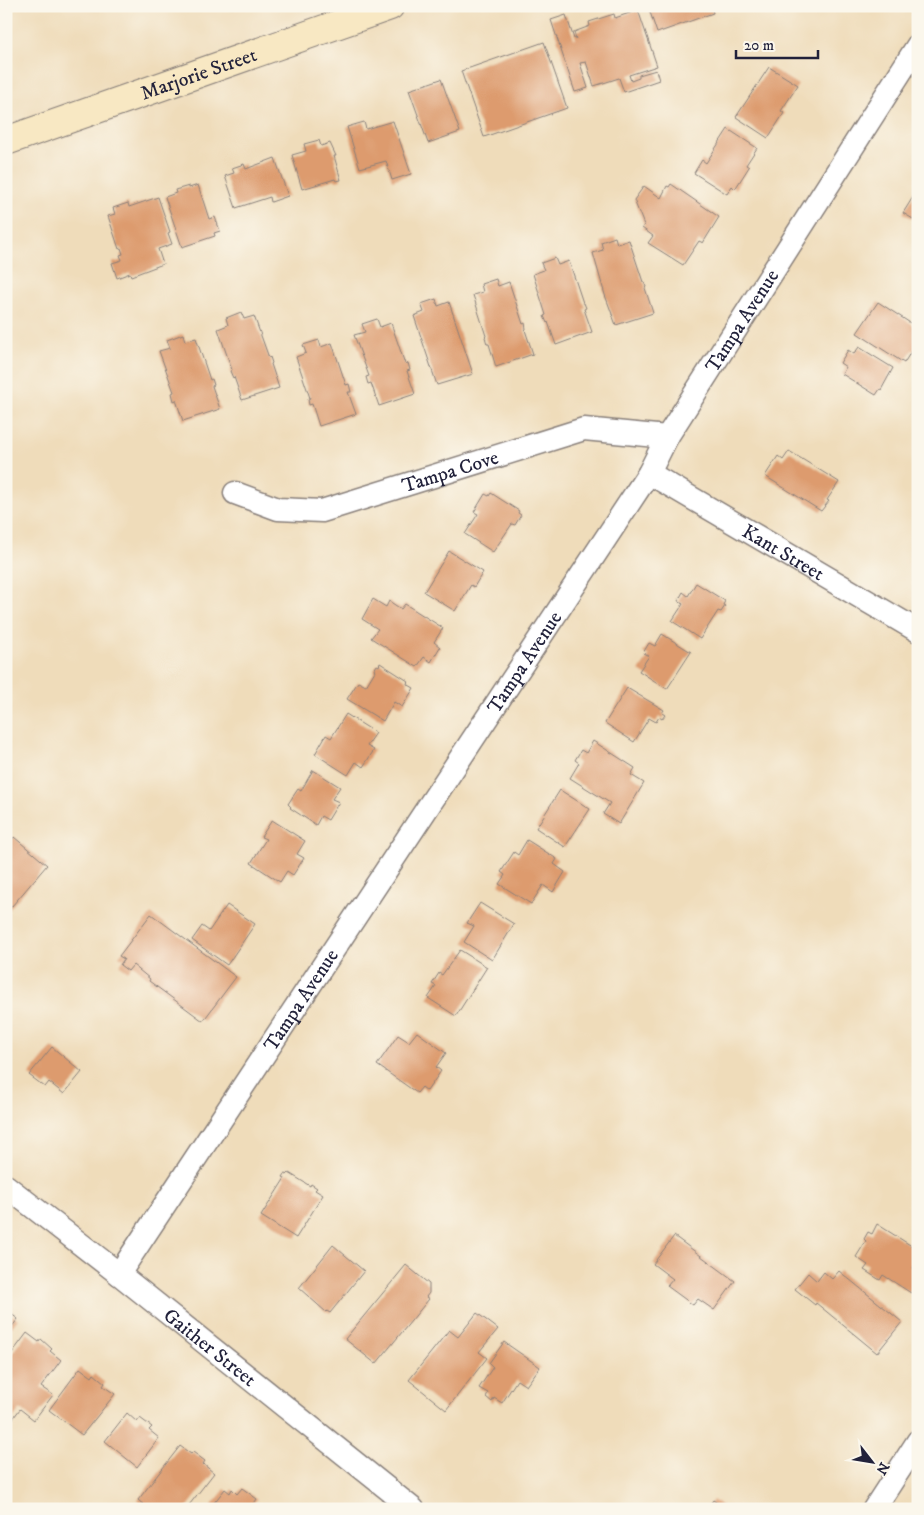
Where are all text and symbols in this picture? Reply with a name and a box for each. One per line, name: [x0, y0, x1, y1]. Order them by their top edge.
scale bar: [736, 28, 819, 60]
text: 20 m: [744, 36, 774, 55]
street label: Marjorie Street: [138, 43, 260, 107]
street label: Tampa Avenue: [701, 265, 785, 378]
street label: Tampa Cove: [399, 446, 502, 499]
street label: Kant Street: [737, 519, 828, 587]
street label: Tampa Avenue: [482, 607, 568, 719]
street label: Tampa Avenue: [259, 945, 345, 1056]
street label: Gaither Street: [158, 1303, 261, 1393]
north arrow: [846, 1438, 896, 1488]
text: N: [871, 1459, 893, 1478]

